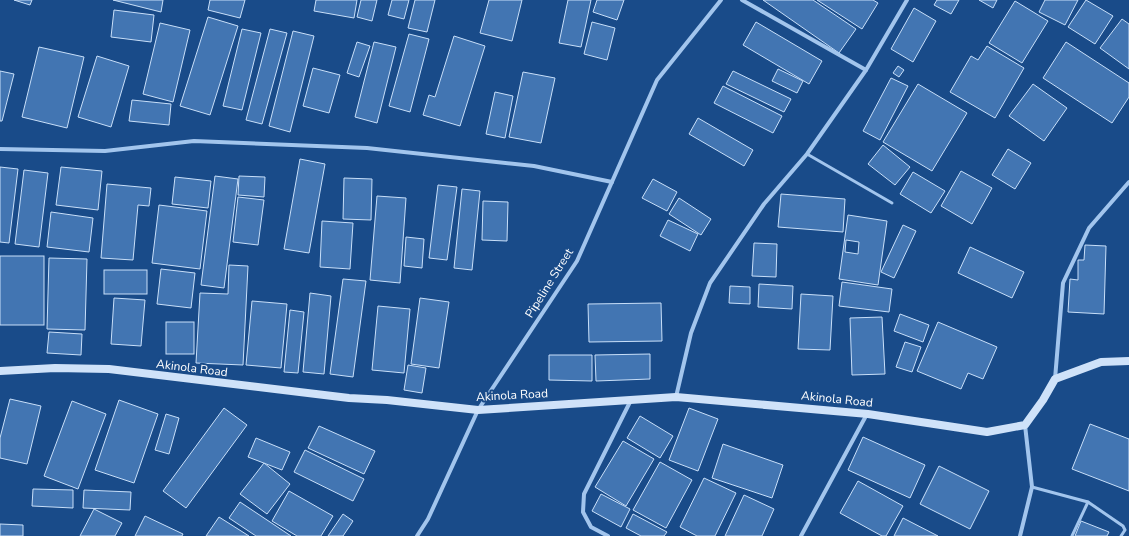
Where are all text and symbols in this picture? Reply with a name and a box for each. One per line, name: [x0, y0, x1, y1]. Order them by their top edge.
street label: Pipeline Street: [521, 245, 577, 321]
street label: Akinola Road: [155, 356, 229, 380]
street label: Akinola Road: [476, 385, 548, 405]
street label: Akinola Road: [800, 387, 874, 411]

